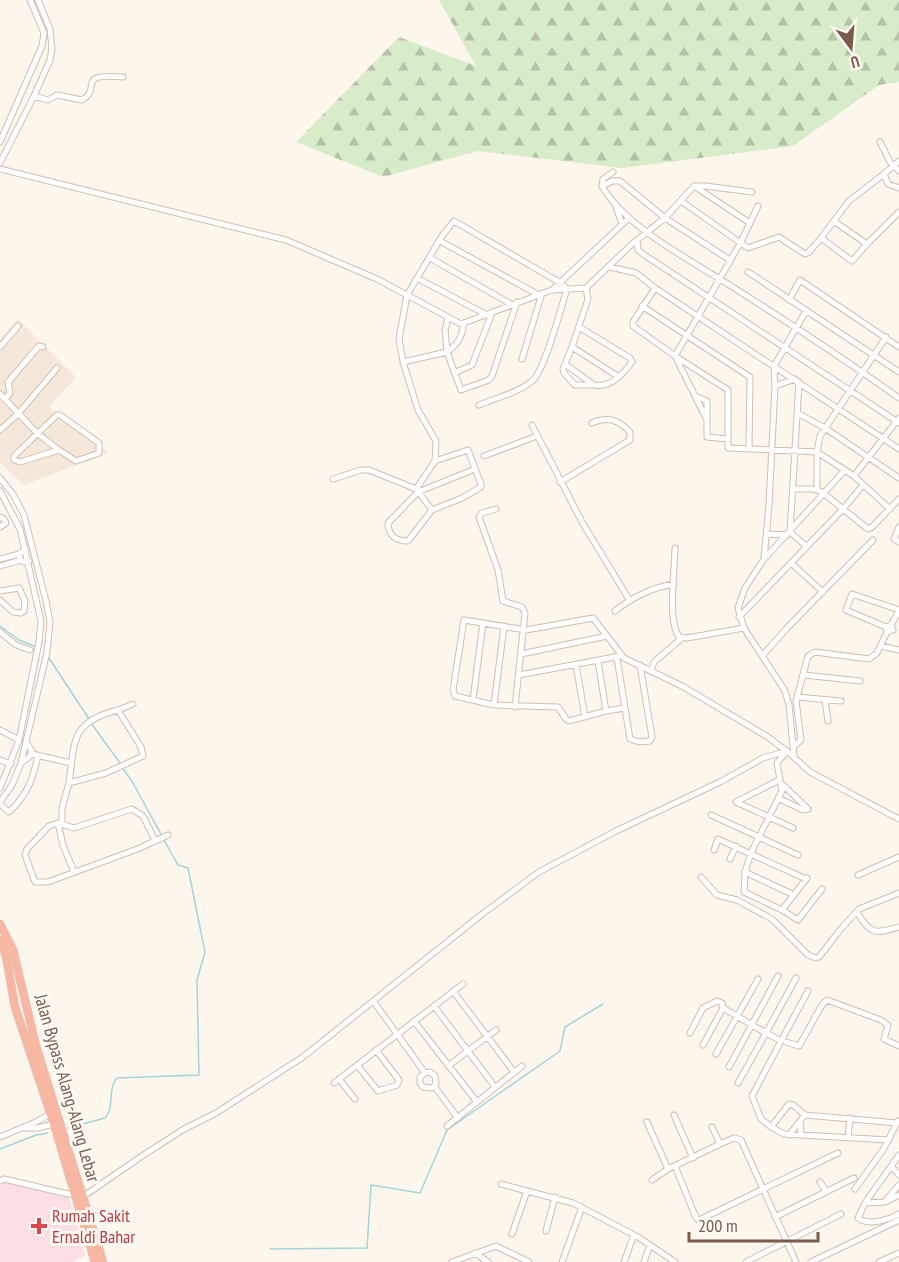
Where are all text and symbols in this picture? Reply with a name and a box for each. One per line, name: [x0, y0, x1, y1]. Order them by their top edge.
north arrow: [821, 18, 881, 78]
text: U: [848, 52, 862, 73]
street label: Jalan Bypass Alang-Alang Lebar: [29, 990, 105, 1185]
place label: Rumah Sakit Ernaldi Bahar: [52, 1204, 135, 1248]
scale bar: [689, 1205, 818, 1243]
text: 200 m: [698, 1214, 738, 1237]
marker: Rumah Sakit Ernaldi Bahar: [30, 1217, 48, 1235]

